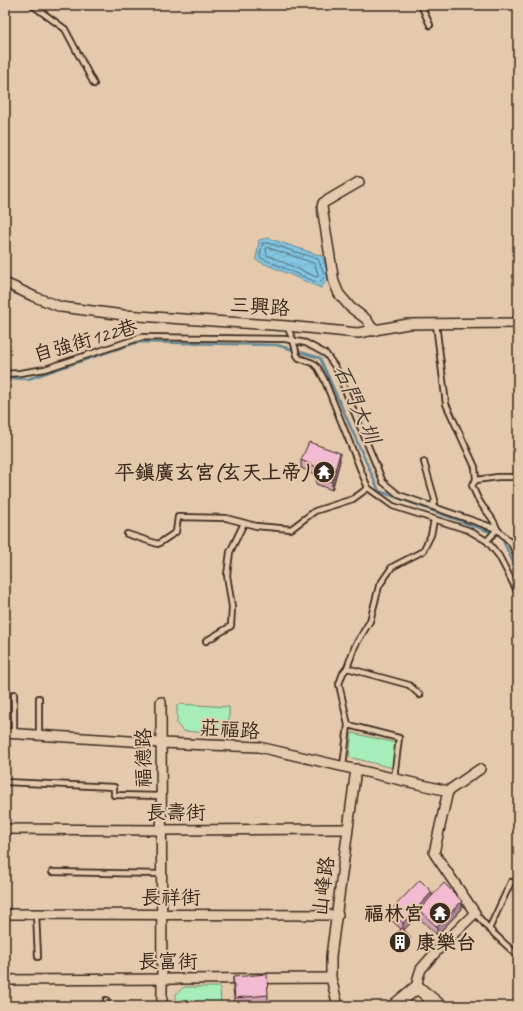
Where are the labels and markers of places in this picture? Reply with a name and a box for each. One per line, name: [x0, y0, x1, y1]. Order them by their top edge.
temple icon: 平鎮廣玄宮(玄天上帝): [311, 459, 337, 485]
place label: 平鎮廣玄宮(玄天上帝): [115, 460, 309, 485]
temple icon: 福林宮: [427, 900, 453, 926]
place label: 福林宮: [364, 901, 424, 926]
building icon: 康樂台: [387, 929, 413, 955]
place label: 康樂台: [416, 930, 476, 955]

